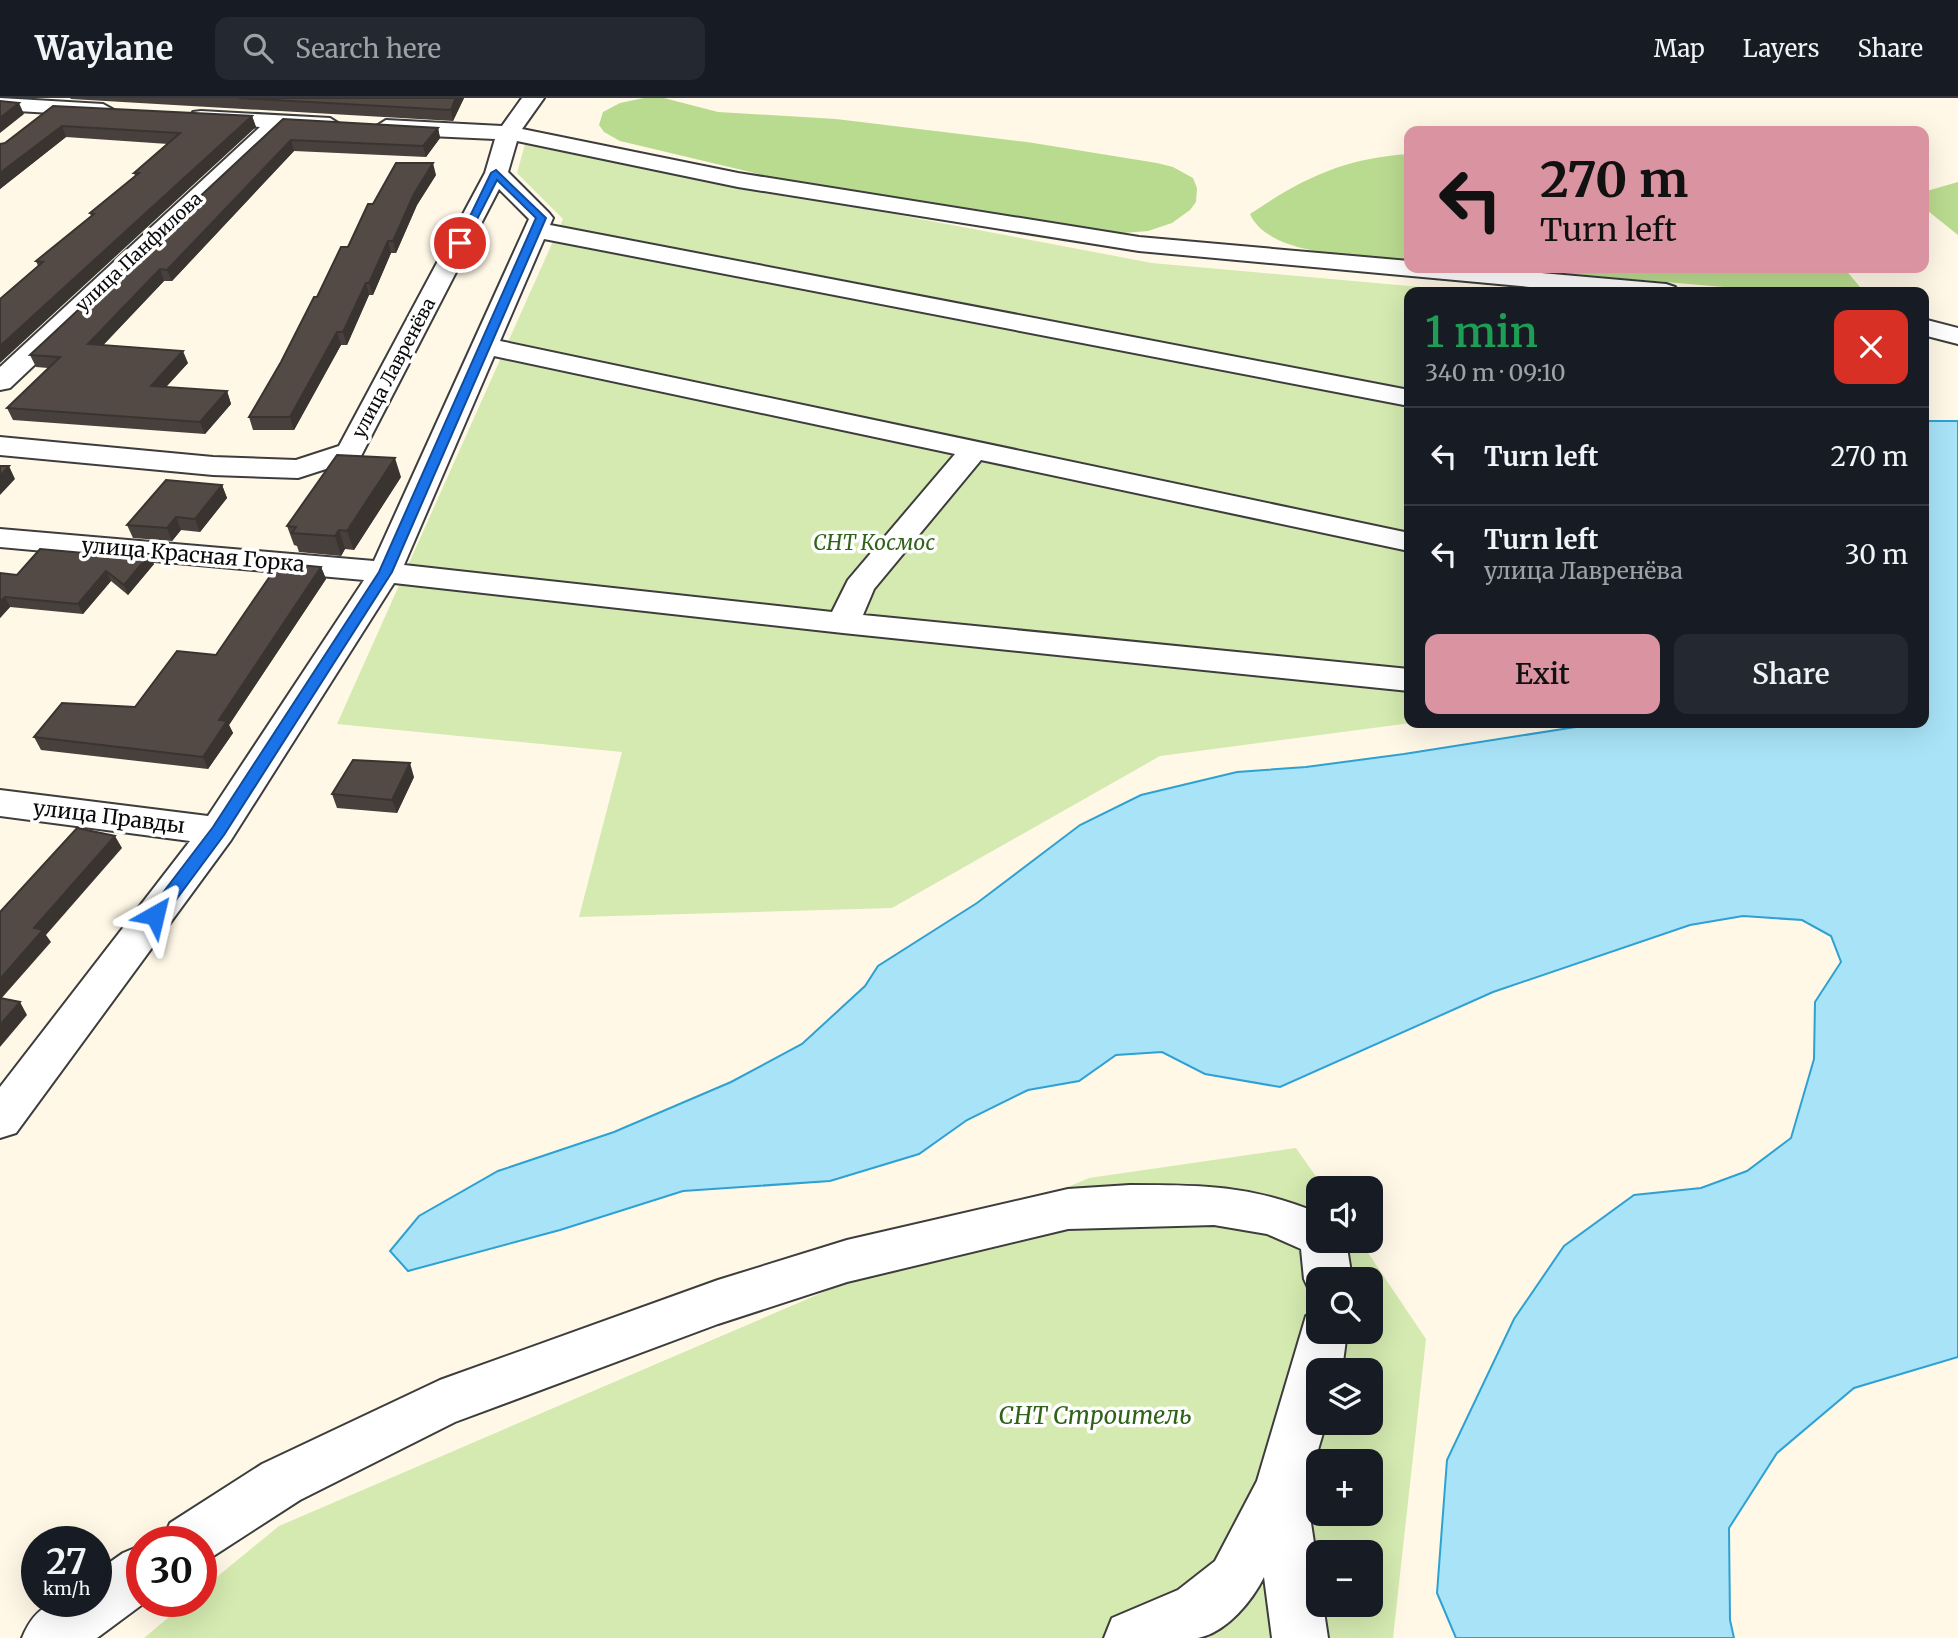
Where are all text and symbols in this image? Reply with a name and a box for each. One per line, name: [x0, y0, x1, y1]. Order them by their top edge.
search box: [215, 17, 705, 80]
text: Waylane: [35, 28, 173, 69]
icon: search: [239, 29, 277, 67]
text: Search here: [295, 32, 441, 65]
text: Map: [1654, 33, 1705, 64]
text: Layers: [1743, 33, 1819, 64]
text: Share: [1857, 33, 1923, 64]
text: 270 m: [1540, 149, 1688, 210]
icon: left: [1425, 154, 1516, 245]
street label: улица Панфилова: [71, 187, 207, 316]
text: Turn left: [1540, 210, 1677, 250]
pin: [430, 213, 490, 273]
icon: arrive: [441, 224, 479, 262]
street label: улица Лавренёва: [347, 293, 440, 442]
text: 1 min: [1425, 306, 1538, 358]
button: close: [1834, 310, 1908, 384]
text: 340 m · 09:10: [1425, 358, 1566, 387]
icon: left: [1425, 437, 1463, 475]
text: Turn left: [1484, 440, 1598, 473]
text: 270 m: [1831, 440, 1908, 473]
text: Turn left: [1484, 523, 1598, 556]
park label: СНТ Космос: [813, 529, 935, 556]
street label: улица Красная Горка: [80, 531, 306, 578]
icon: left: [1425, 535, 1463, 573]
text: 30 m: [1845, 538, 1908, 571]
text: улица Лавренёва: [1484, 556, 1683, 585]
button: Exit: [1425, 634, 1660, 714]
button: Share: [1674, 634, 1908, 714]
street label: улица Правды: [32, 794, 187, 839]
position arrow: [118, 878, 192, 952]
map controls: [1306, 1176, 1383, 1617]
button: sound: [1306, 1176, 1383, 1253]
button: search: [1306, 1267, 1383, 1344]
button: layers: [1306, 1358, 1383, 1435]
park label: СНТ Строитель: [998, 1400, 1192, 1431]
button: +: [1306, 1449, 1383, 1526]
speed limit sign: 30: [126, 1526, 217, 1617]
text: 27: [46, 1540, 87, 1584]
button: −: [1306, 1540, 1383, 1617]
text: km/h: [43, 1577, 90, 1600]

